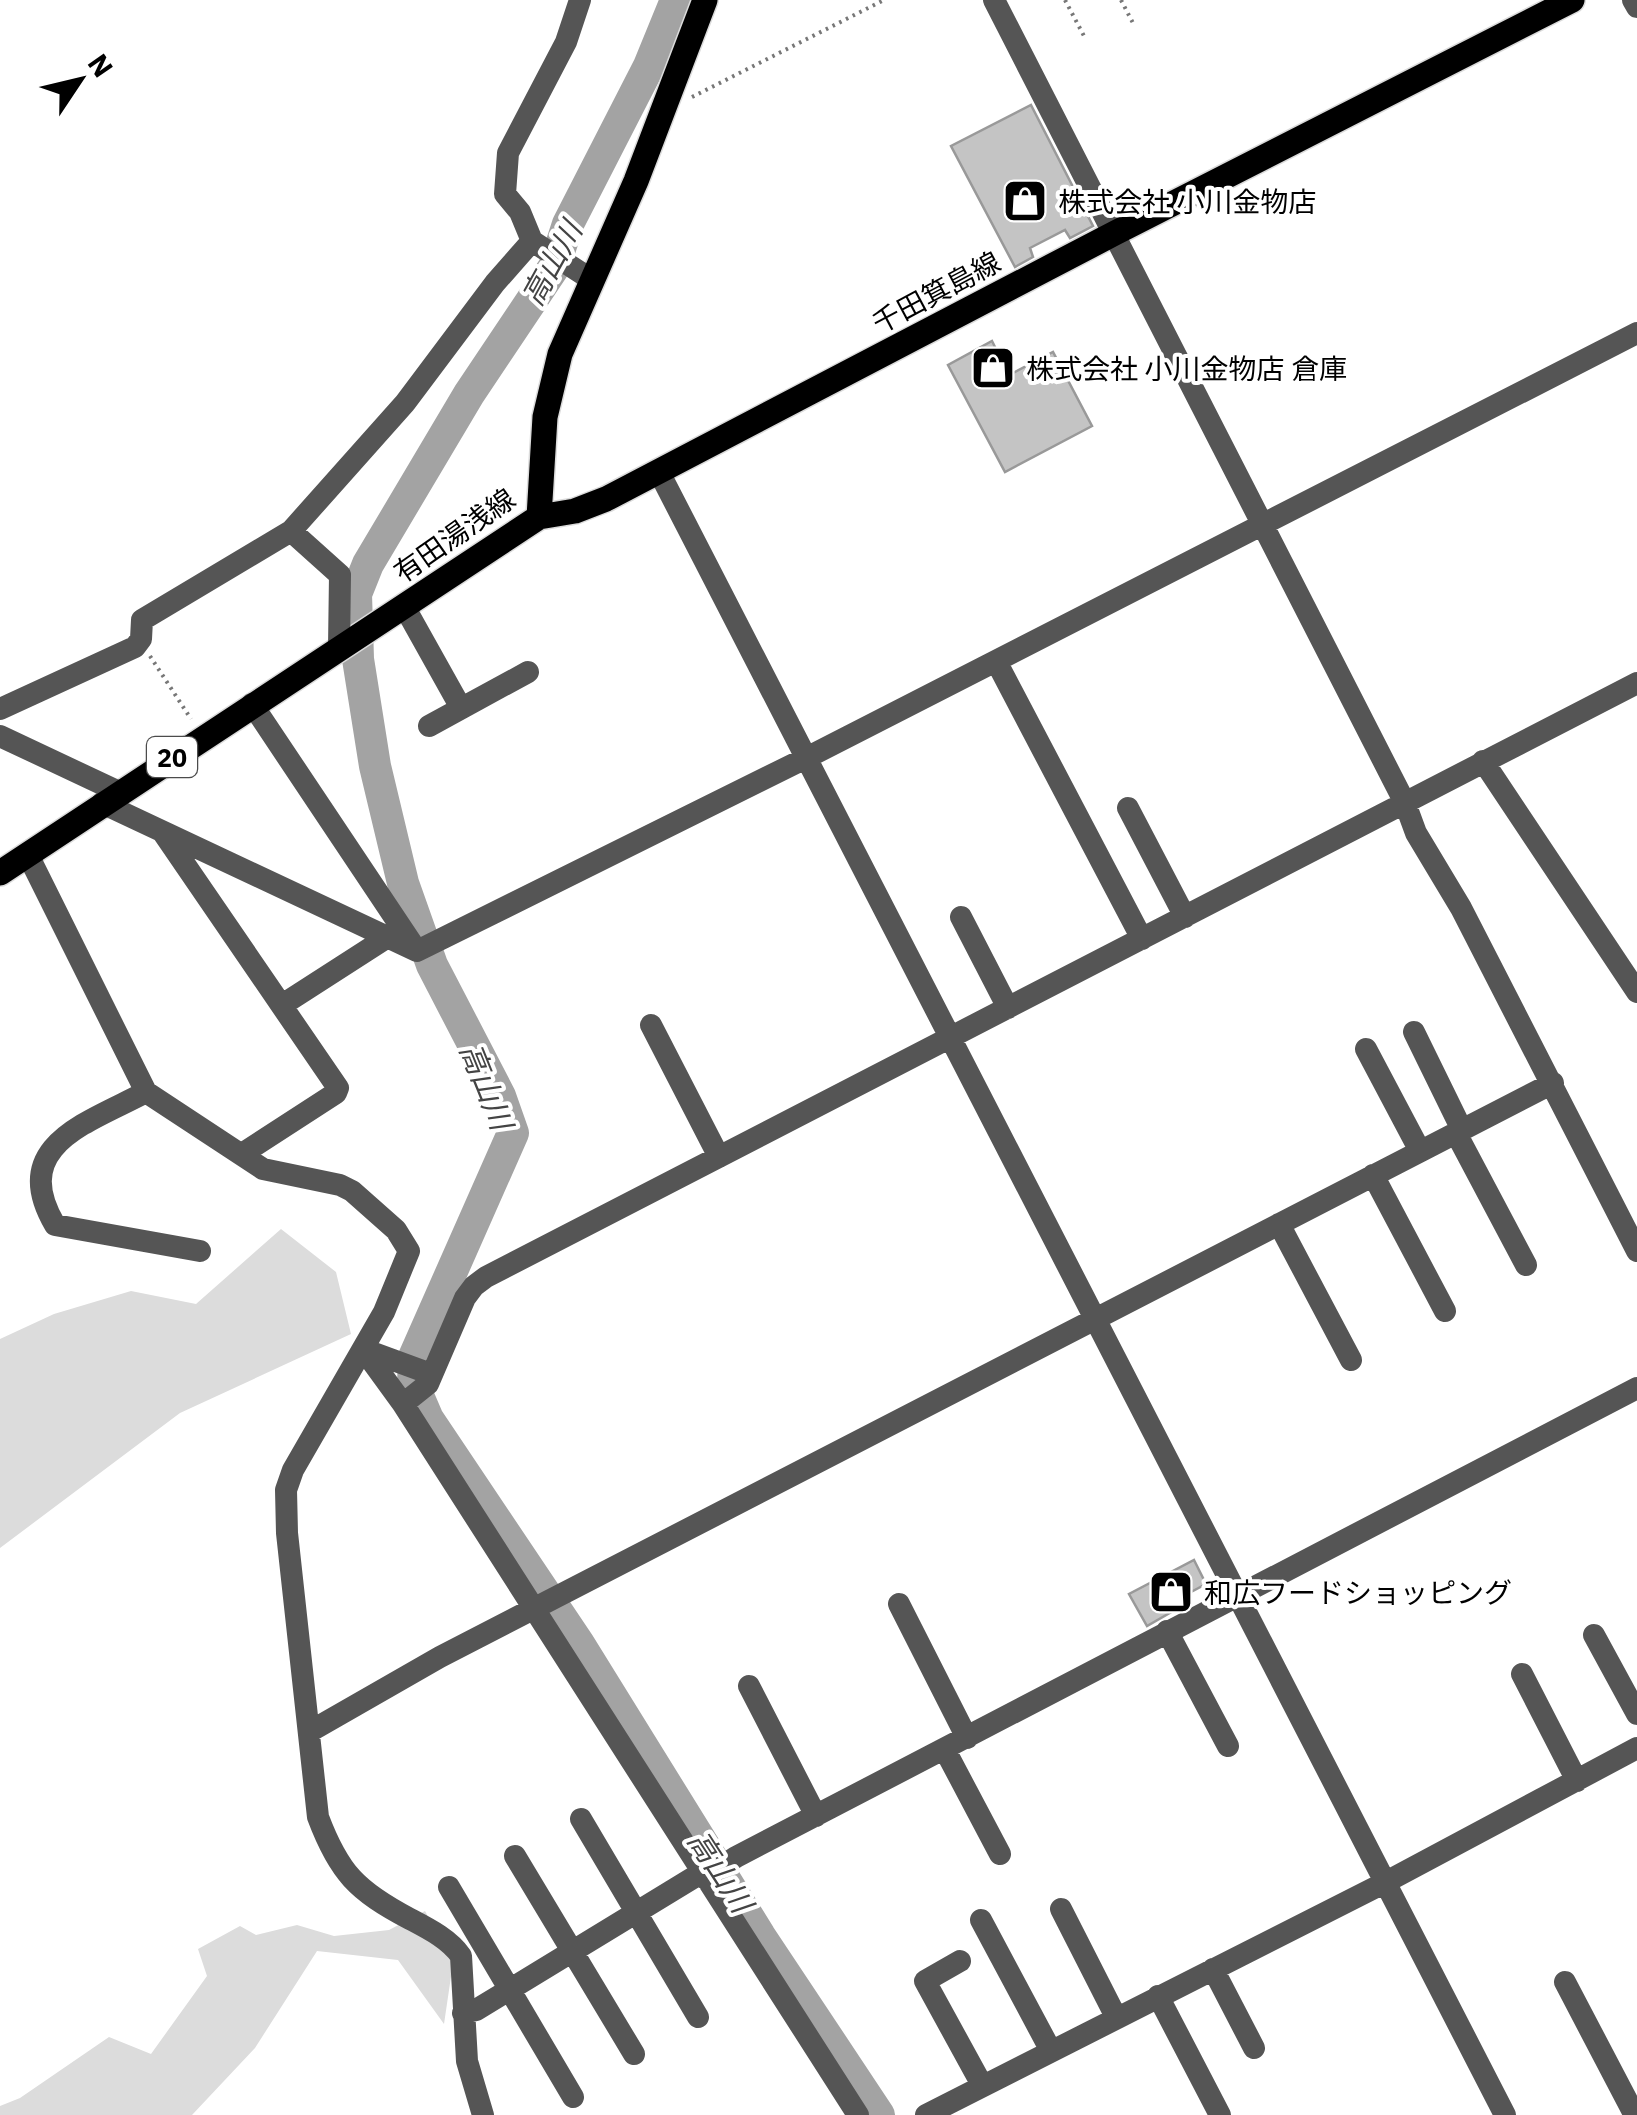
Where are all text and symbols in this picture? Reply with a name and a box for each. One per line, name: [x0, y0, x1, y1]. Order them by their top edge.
north arrow: [30, 30, 130, 130]
text: N: [80, 46, 122, 84]
shop icon: 株式会社 小川金物店: [1002, 178, 1048, 224]
place label: 株式会社 小川金物店: [1058, 183, 1317, 220]
water label: 高山川: [512, 212, 591, 312]
street label: 千田箕島線: [866, 243, 1006, 341]
shop icon: 株式会社 小川金物店 倉庫: [970, 345, 1016, 391]
place label: 株式会社 小川金物店 倉庫: [1026, 350, 1347, 387]
street label: 有田湯浅線: [386, 480, 522, 590]
road number: 20: [147, 737, 197, 777]
water label: 高山川: [452, 1037, 523, 1138]
shop icon: 和広フードショッピング: [1148, 1569, 1194, 1615]
place label: 和広フードショッピング: [1204, 1574, 1512, 1611]
water label: 高山川: [680, 1823, 763, 1922]

